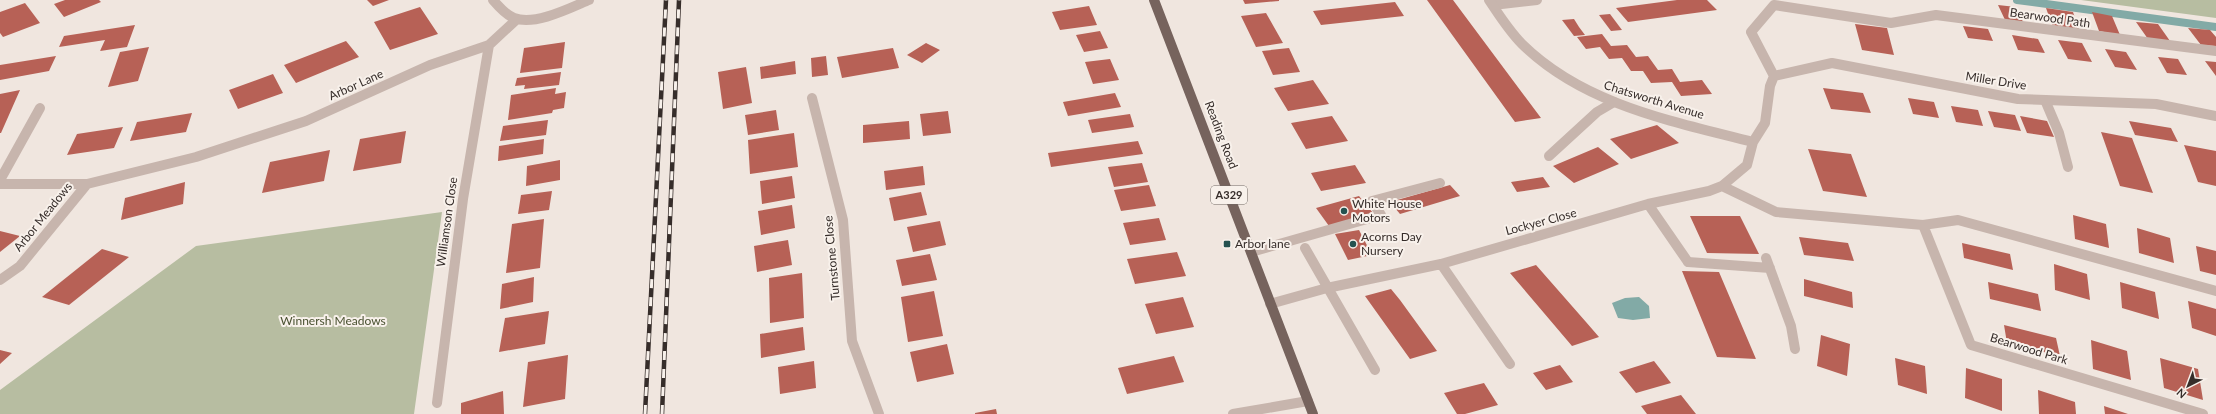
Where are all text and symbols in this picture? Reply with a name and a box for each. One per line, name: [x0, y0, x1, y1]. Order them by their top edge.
street label: Bearwood Path: [2009, 4, 2091, 31]
street label: Arbor Lane: [326, 66, 385, 103]
street label: Miller Drive: [1964, 68, 2028, 93]
street label: Chatsworth Avenue: [1602, 77, 1706, 122]
street label: Reading Road: [1202, 99, 1241, 171]
street label: Williamson Close: [433, 176, 460, 268]
street label: Arbor Meadows: [10, 179, 75, 254]
road number: A329: [1211, 186, 1247, 204]
place label: White House Motors: [1352, 196, 1422, 225]
street label: Lockyer Close: [1504, 205, 1578, 238]
marker: White House Motors: [1339, 206, 1349, 216]
street label: Turnstone Close: [820, 215, 843, 301]
place label: Acorns Day Nursery: [1361, 229, 1423, 258]
place label: Arbor lane: [1235, 236, 1290, 251]
marker: Arbor lane: [1222, 239, 1232, 249]
marker: Acorns Day Nursery: [1348, 239, 1358, 249]
park label: Winnersh Meadows: [280, 313, 386, 328]
street label: Bearwood Park: [1988, 330, 2071, 368]
north arrow: [2168, 366, 2208, 406]
text: N: [2173, 386, 2188, 401]

